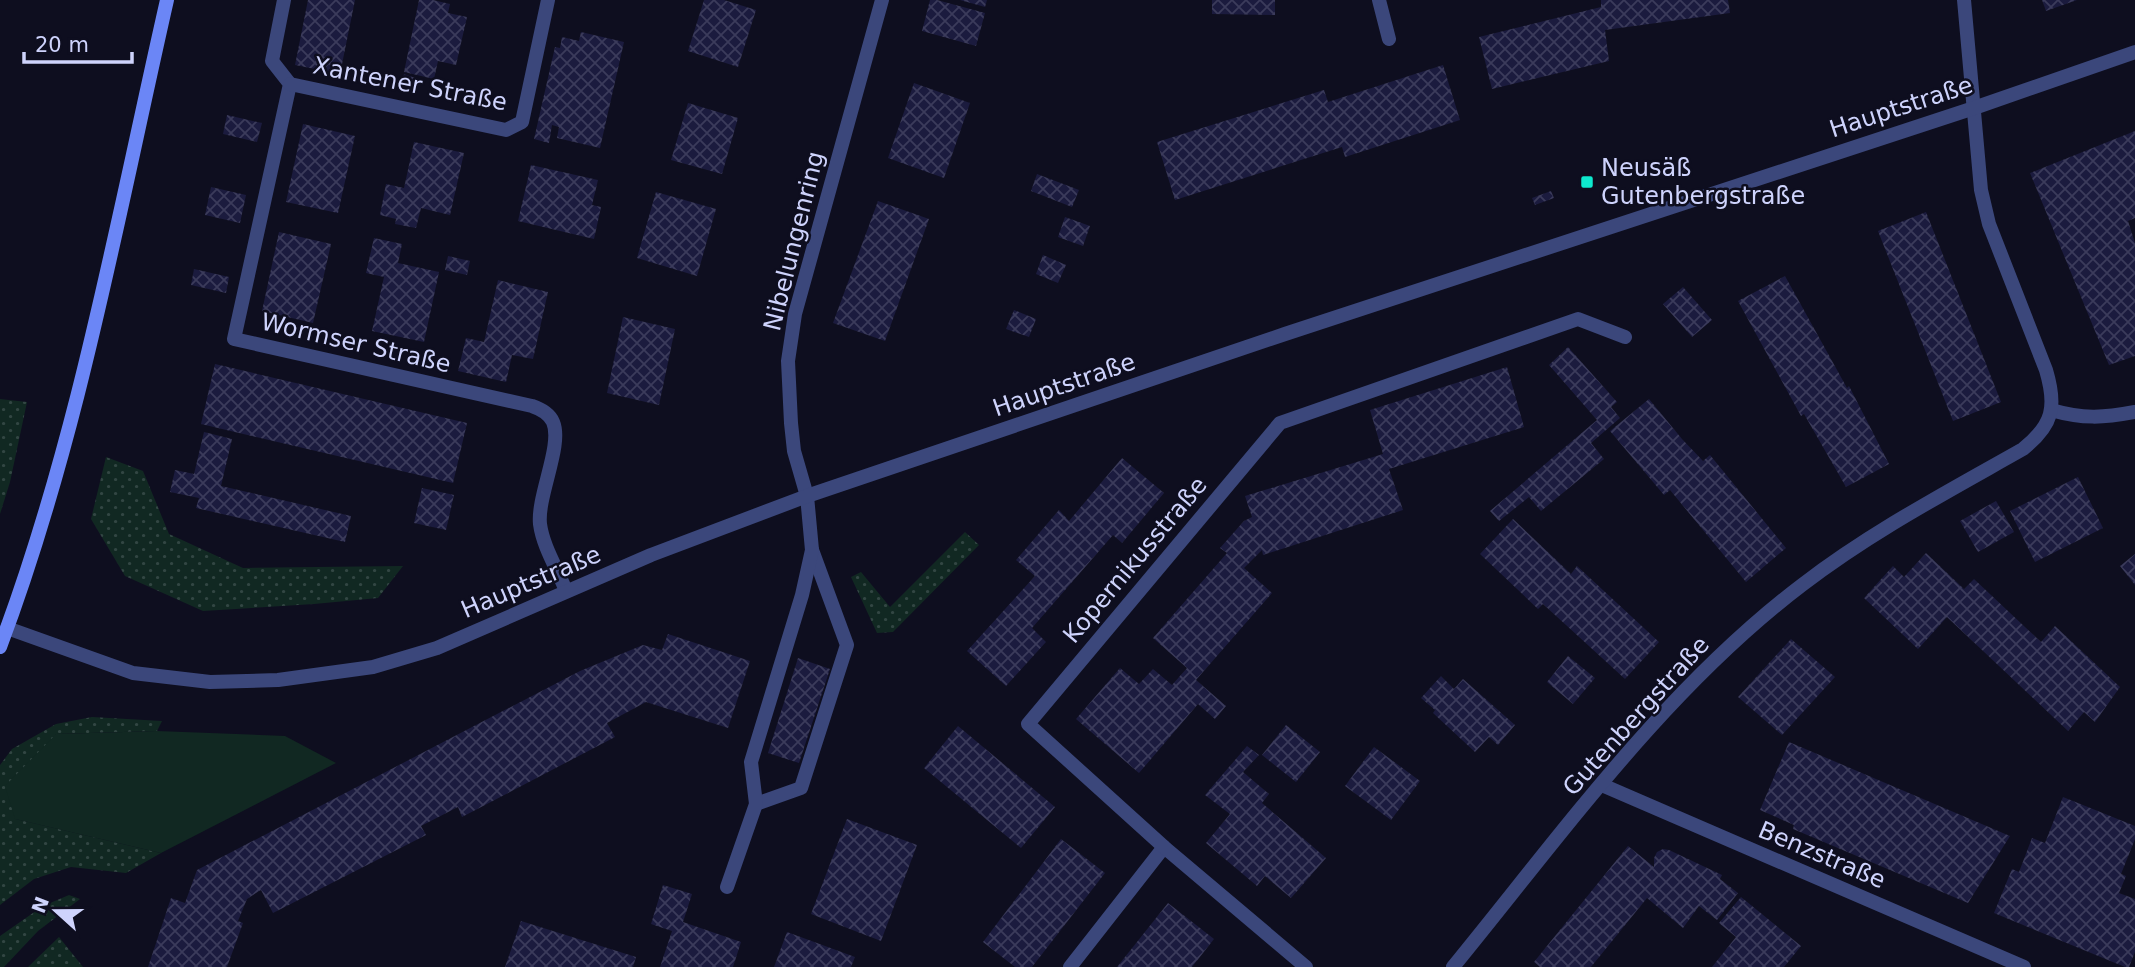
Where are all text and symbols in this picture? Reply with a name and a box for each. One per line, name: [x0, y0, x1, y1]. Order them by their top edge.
scale bar: [24, 21, 133, 65]
text: 20 m: [35, 33, 89, 57]
street label: Xantener Straße: [311, 51, 509, 117]
street label: Hauptstraße: [1826, 71, 1976, 143]
street label: Nibelungenring: [758, 148, 830, 334]
place label: Neusäß Gutenbergstraße: [1601, 154, 1805, 210]
marker: Neusäß Gutenbergstraße: [1579, 174, 1595, 190]
street label: Wormser Straße: [258, 308, 454, 378]
street label: Hauptstraße: [989, 348, 1139, 422]
street label: Kopernikusstraße: [1057, 471, 1213, 649]
street label: Hauptstraße: [457, 540, 605, 624]
street label: Gutenbergstraße: [1557, 631, 1715, 801]
street label: Benzstraße: [1754, 816, 1890, 894]
north arrow: [21, 876, 91, 946]
text: N: [27, 894, 53, 916]

